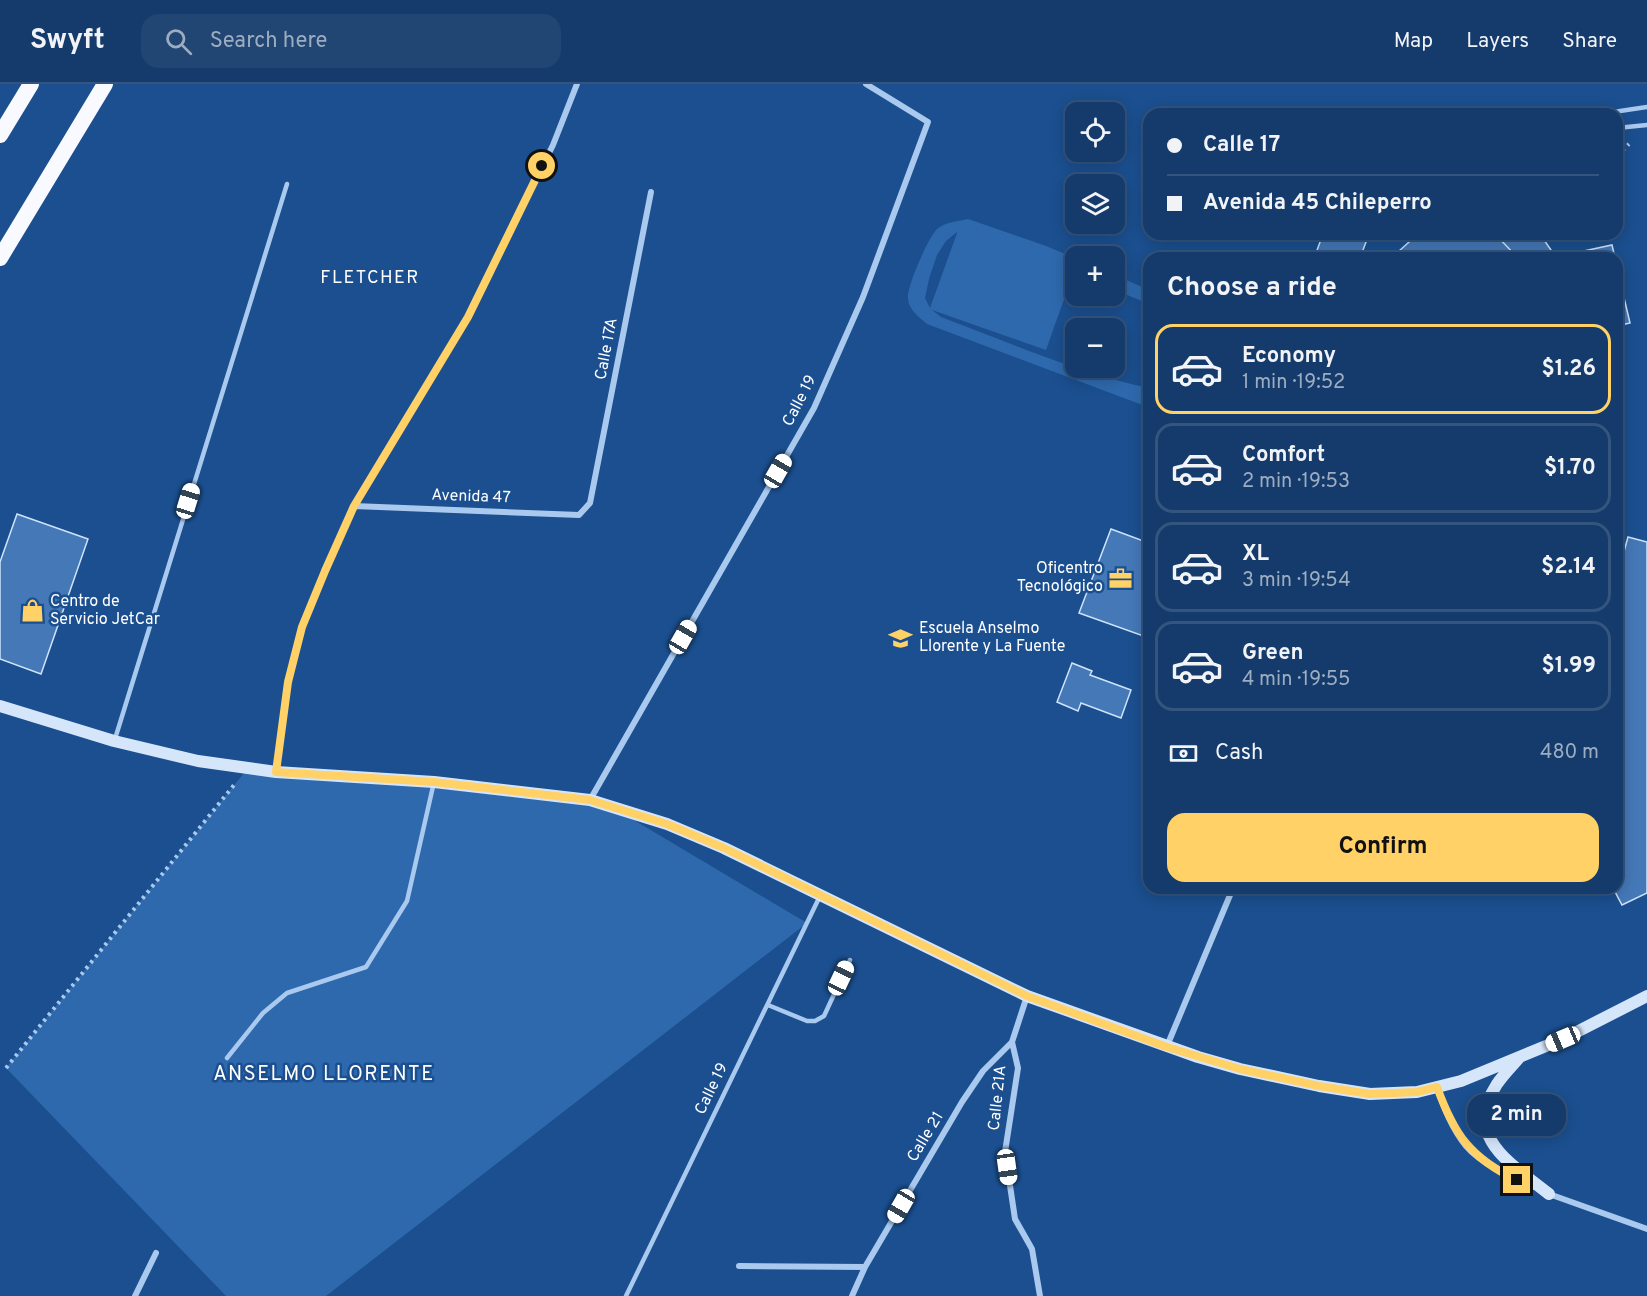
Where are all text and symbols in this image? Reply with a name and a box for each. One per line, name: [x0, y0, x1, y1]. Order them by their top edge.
search box: [141, 14, 561, 68]
text: Swyft: [30, 23, 105, 59]
icon: search: [162, 25, 195, 58]
text: Search here: [210, 28, 327, 55]
text: Map: [1394, 28, 1433, 55]
text: Layers: [1466, 28, 1529, 55]
text: Share: [1562, 28, 1617, 55]
map controls: [1065, 102, 1125, 378]
button: locate: [1065, 102, 1125, 162]
text: Calle 17: [1203, 132, 1280, 159]
route start: [528, 152, 555, 179]
button: layers: [1065, 174, 1125, 234]
text: Avenida 45 Chileperro: [1203, 190, 1432, 217]
button: +: [1065, 246, 1125, 306]
district label: FLETCHER: [320, 267, 420, 290]
text: Choose a ride: [1167, 271, 1337, 305]
street label: Calle 17A: [591, 316, 623, 382]
button: −: [1065, 318, 1125, 378]
icon: car: [1170, 342, 1224, 396]
text: Economy: [1242, 343, 1336, 370]
text: $1.26: [1541, 356, 1596, 383]
text: 1 min · 19:52: [1242, 370, 1345, 396]
street label: Calle 19: [779, 372, 821, 430]
icon: car: [1170, 441, 1224, 495]
text: Comfort: [1242, 442, 1325, 469]
car: [761, 451, 795, 491]
text: $1.70: [1544, 455, 1596, 482]
text: 2 min · 19:53: [1242, 469, 1350, 495]
car: [174, 481, 202, 521]
street label: Avenida 47: [431, 486, 511, 508]
icon: car: [1170, 540, 1224, 594]
text: XL: [1242, 541, 1269, 568]
text: $2.14: [1541, 554, 1596, 581]
place label: Oficentro Tecnológico: [1017, 559, 1103, 597]
office icon: Oficentro Tecnológico: [1108, 565, 1134, 591]
text: 3 min · 19:54: [1242, 568, 1351, 594]
place label: Centro de Servicio JetCar: [50, 592, 160, 630]
shop icon: Centro de Servicio JetCar: [19, 598, 45, 624]
car: [666, 617, 700, 657]
place label: Escuela Anselmo Llorente y La Fuente: [919, 619, 1065, 657]
school or university icon: Escuela Anselmo Llorente y La Fuente: [888, 625, 914, 651]
icon: car: [1170, 639, 1224, 693]
text: Green: [1242, 640, 1304, 667]
text: $1.99: [1541, 653, 1596, 680]
text: 4 min · 19:55: [1242, 667, 1351, 693]
icon: cash: [1167, 737, 1200, 770]
text: Cash: [1215, 740, 1264, 767]
text: 480 m: [1540, 740, 1599, 766]
button: Confirm: [1167, 813, 1599, 882]
car: [825, 958, 857, 998]
car: [1543, 1024, 1583, 1054]
street label: Calle 19: [691, 1060, 733, 1118]
district label: ANSELMO LLORENTE: [213, 1062, 435, 1088]
street label: Calle 21A: [985, 1064, 1011, 1132]
callout: 2 min: [1468, 1093, 1567, 1135]
text: 2 min: [1490, 1102, 1543, 1128]
street label: Calle 21: [903, 1108, 949, 1166]
car: [996, 1148, 1018, 1186]
route end: [1503, 1166, 1530, 1193]
car: [884, 1186, 918, 1226]

